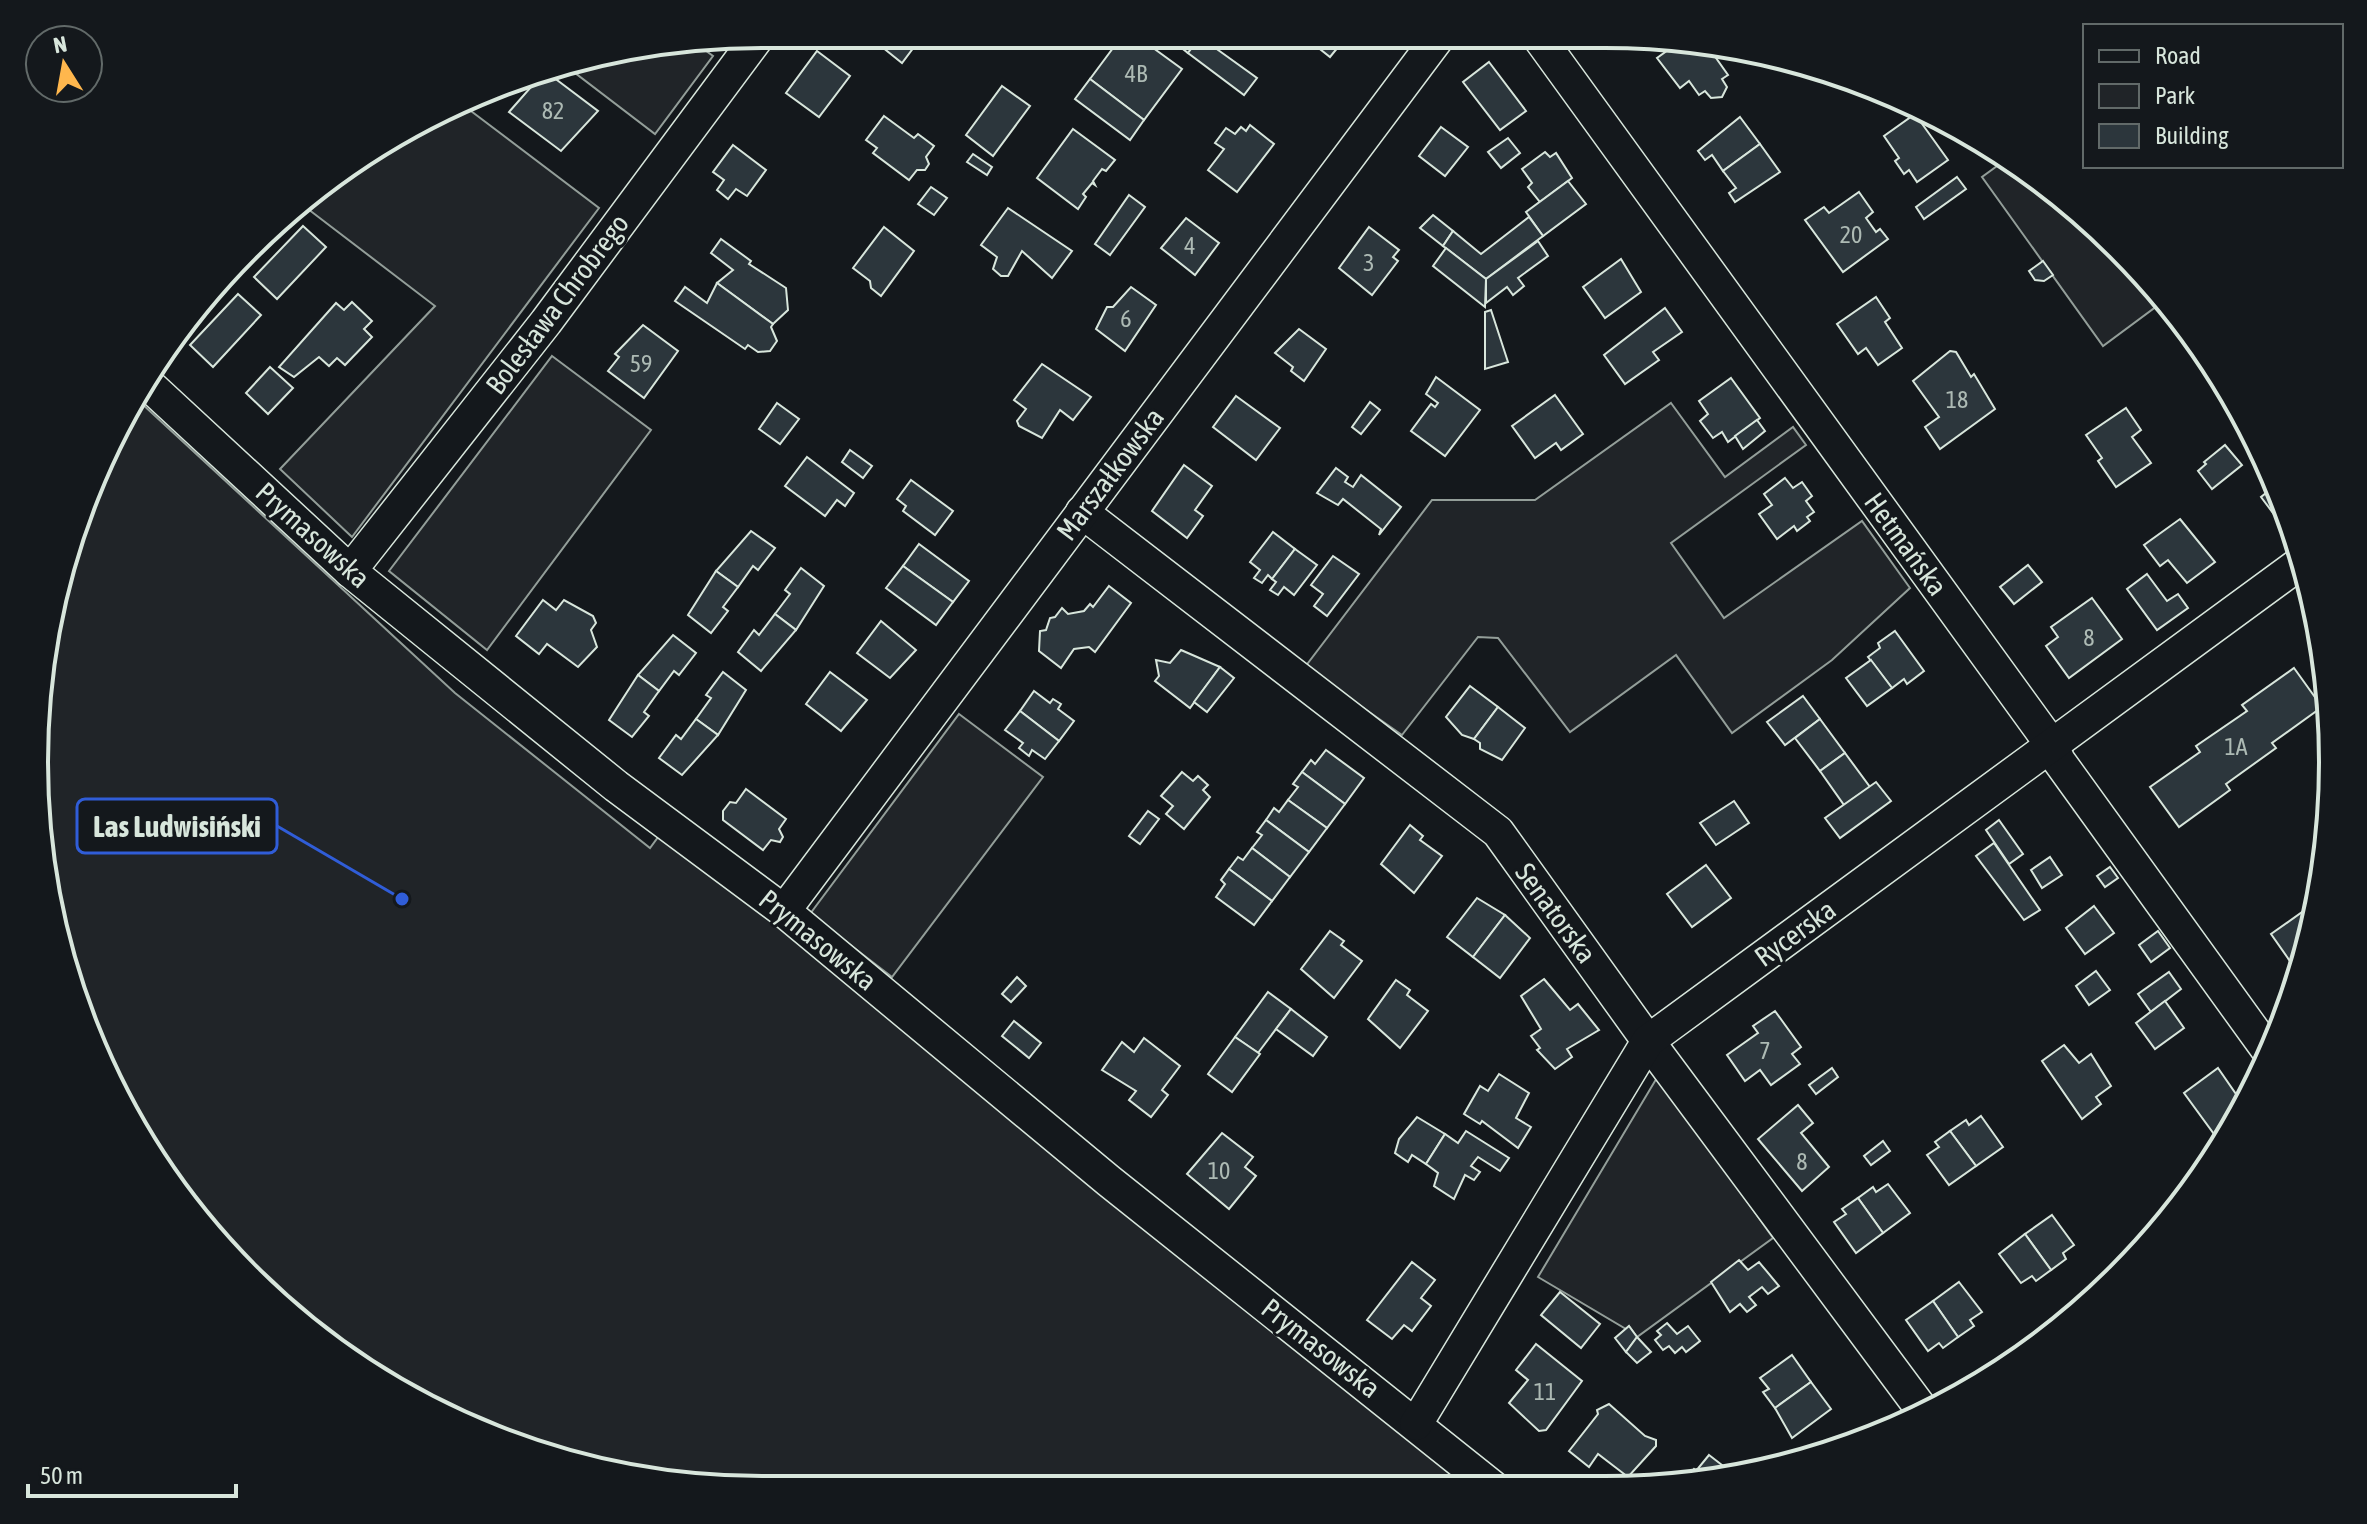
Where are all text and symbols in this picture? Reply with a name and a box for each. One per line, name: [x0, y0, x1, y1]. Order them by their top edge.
north arrow: [24, 24, 104, 104]
legend: [2083, 24, 2343, 168]
text: N: [51, 30, 69, 58]
text: Road: [2155, 42, 2201, 69]
house number: 4B: [1125, 60, 1148, 87]
text: Park: [2155, 82, 2196, 109]
house number: 82: [542, 97, 564, 124]
text: Building: [2155, 122, 2229, 149]
street label: Bolesława Chrobrego: [479, 208, 635, 400]
house number: 20: [1840, 221, 1862, 248]
house number: 4: [1184, 232, 1196, 259]
house number: 3: [1363, 249, 1375, 276]
house number: 6: [1120, 305, 1132, 332]
house number: 59: [630, 350, 652, 377]
house number: 18: [1946, 386, 1968, 413]
street label: Marszałkowska: [1050, 402, 1170, 546]
street label: Prymasowska: [250, 476, 376, 594]
street label: Hetmańska: [1858, 486, 1954, 602]
house number: 8: [2083, 624, 2095, 651]
house number: 1A: [2224, 733, 2248, 760]
callout: Las Ludwisiński: [77, 799, 277, 853]
text: Las Ludwisiński: [93, 809, 261, 843]
street label: Senatorska: [1509, 857, 1603, 969]
street label: Prymasowska: [753, 883, 883, 997]
street label: Rycerska: [1748, 893, 1842, 973]
house number: 7: [1759, 1037, 1771, 1064]
house number: 8: [1796, 1148, 1808, 1175]
house number: 10: [1208, 1157, 1230, 1184]
street label: Prymasowska: [1255, 1292, 1387, 1404]
house number: 11: [1534, 1378, 1556, 1405]
scale bar: [28, 1448, 236, 1498]
text: 50 m: [40, 1462, 83, 1489]

